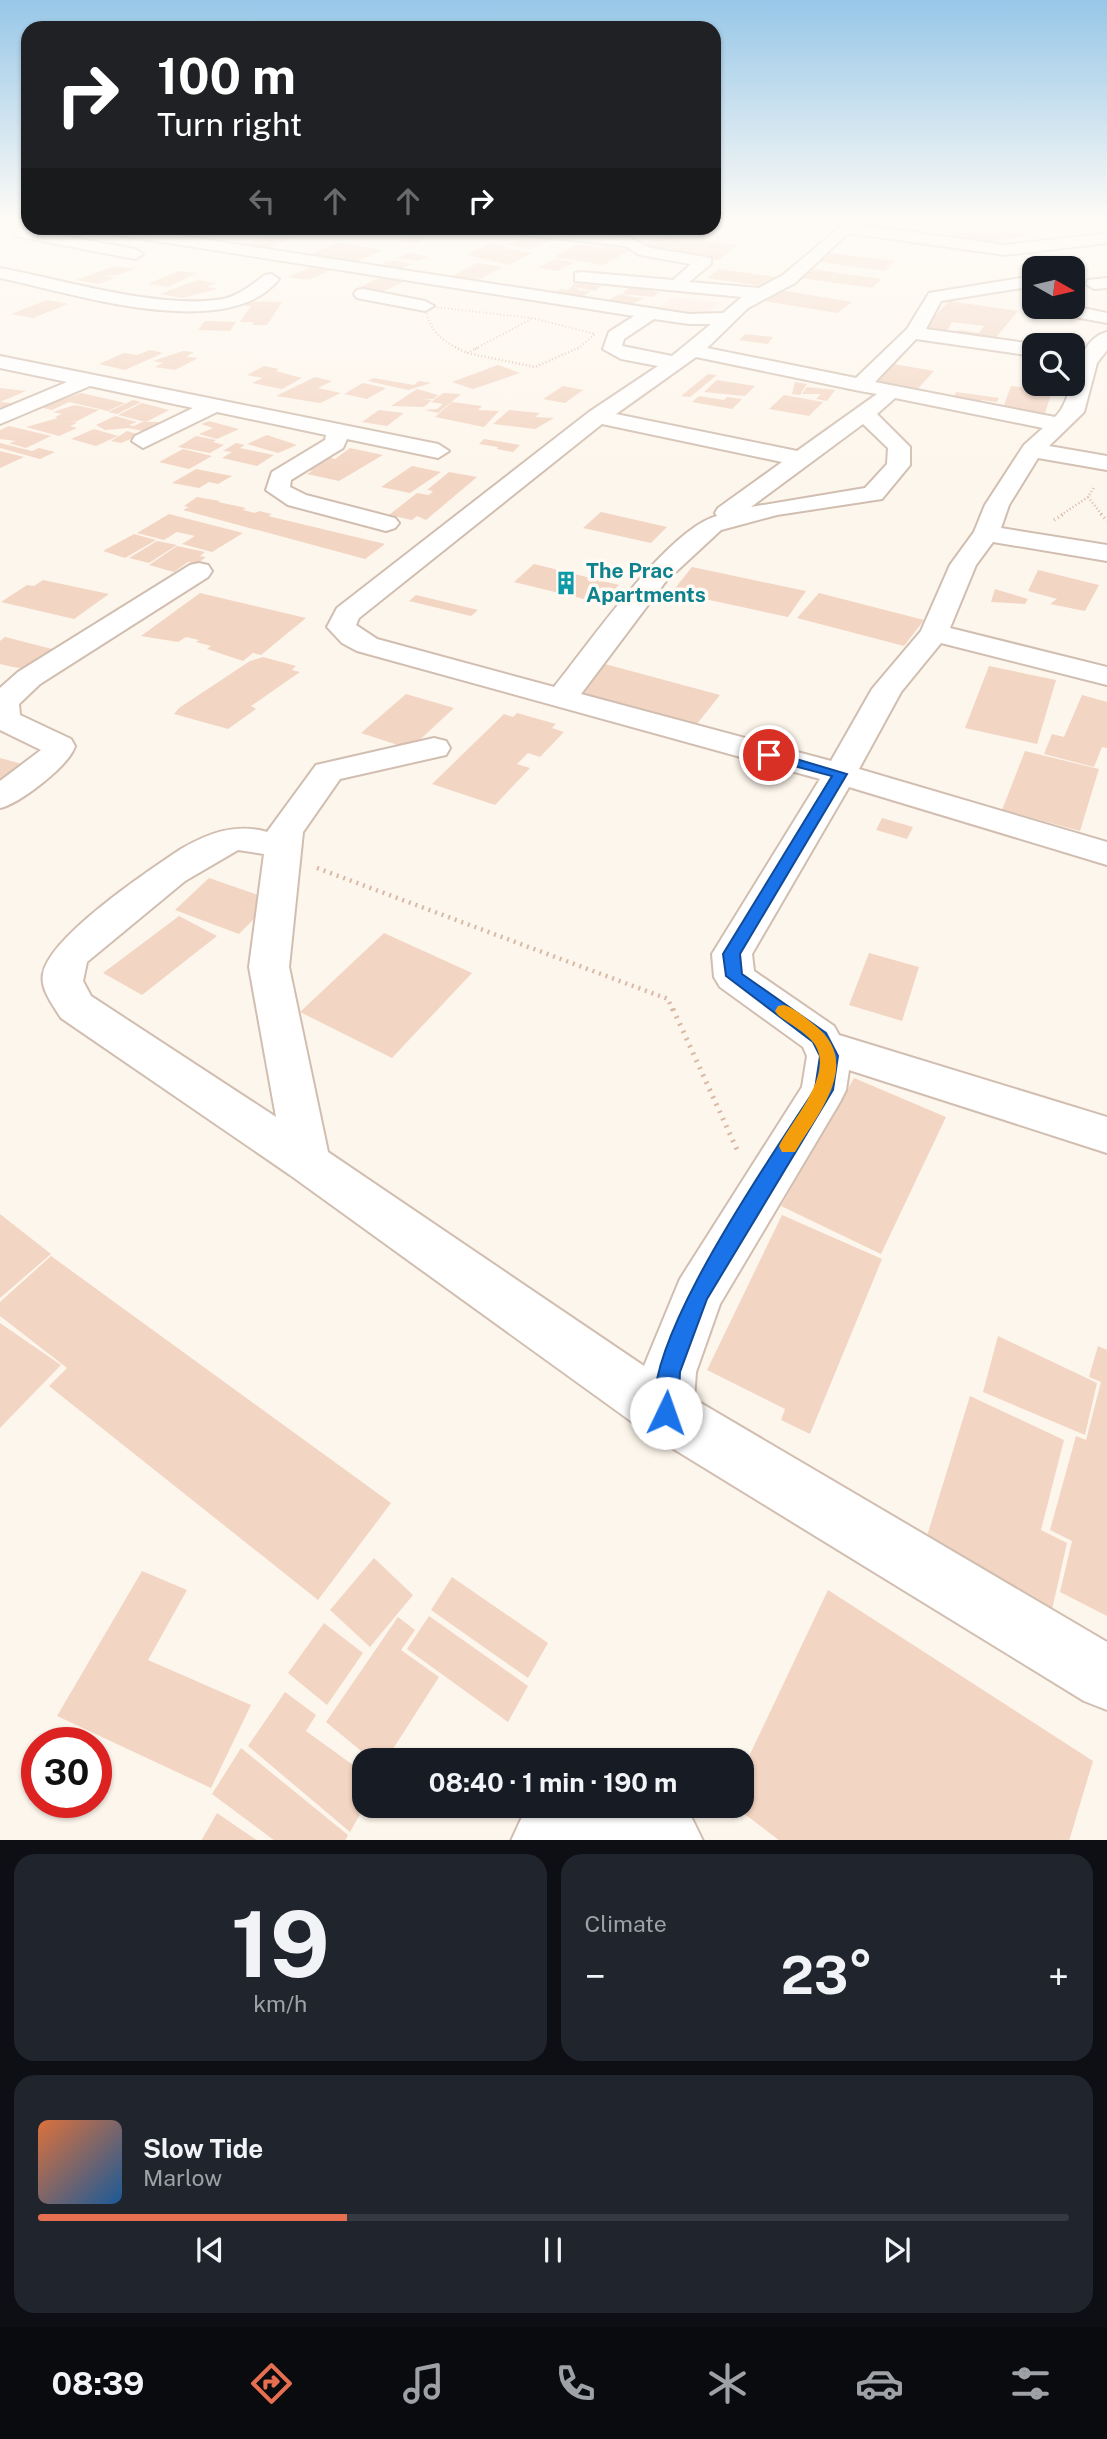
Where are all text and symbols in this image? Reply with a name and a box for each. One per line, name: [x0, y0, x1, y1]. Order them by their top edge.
text: 100 m: [157, 47, 296, 105]
icon: right: [42, 49, 133, 140]
text: Turn right: [157, 106, 302, 143]
icon: left: [243, 182, 281, 220]
icon: ahead: [316, 182, 354, 220]
icon: ahead: [389, 182, 427, 220]
icon: right: [462, 182, 500, 220]
north arrow: [1022, 256, 1085, 318]
map controls: [1022, 256, 1085, 396]
button: search: [1022, 333, 1085, 396]
place label: The Prac Apartments: [586, 558, 706, 607]
building icon: The Prac Apartments: [552, 569, 580, 597]
pin: [739, 725, 799, 785]
icon: arrive: [750, 736, 788, 774]
position arrow: [629, 1376, 703, 1450]
speed limit sign: 30: [21, 1727, 112, 1818]
text: 08:40 · 1 min · 190 m: [429, 1767, 677, 1798]
text: 19: [231, 1891, 330, 1997]
text: Climate: [585, 1910, 667, 1937]
text: 23°: [781, 1945, 873, 2006]
text: −: [585, 1954, 606, 1999]
text: +: [1048, 1954, 1069, 1999]
text: km/h: [253, 1990, 307, 2017]
text: Slow Tide: [143, 2133, 263, 2164]
text: Marlow: [143, 2164, 222, 2191]
icon: previous: [191, 2231, 229, 2269]
icon: pause: [534, 2231, 572, 2269]
icon: next: [878, 2231, 916, 2269]
icon: directions: [247, 2359, 296, 2408]
icon: music: [399, 2359, 448, 2408]
icon: phone: [551, 2359, 600, 2408]
icon: climate: [703, 2359, 752, 2408]
icon: car: [855, 2359, 904, 2408]
icon: filters: [1006, 2359, 1055, 2408]
text: 08:39: [51, 2365, 144, 2402]

